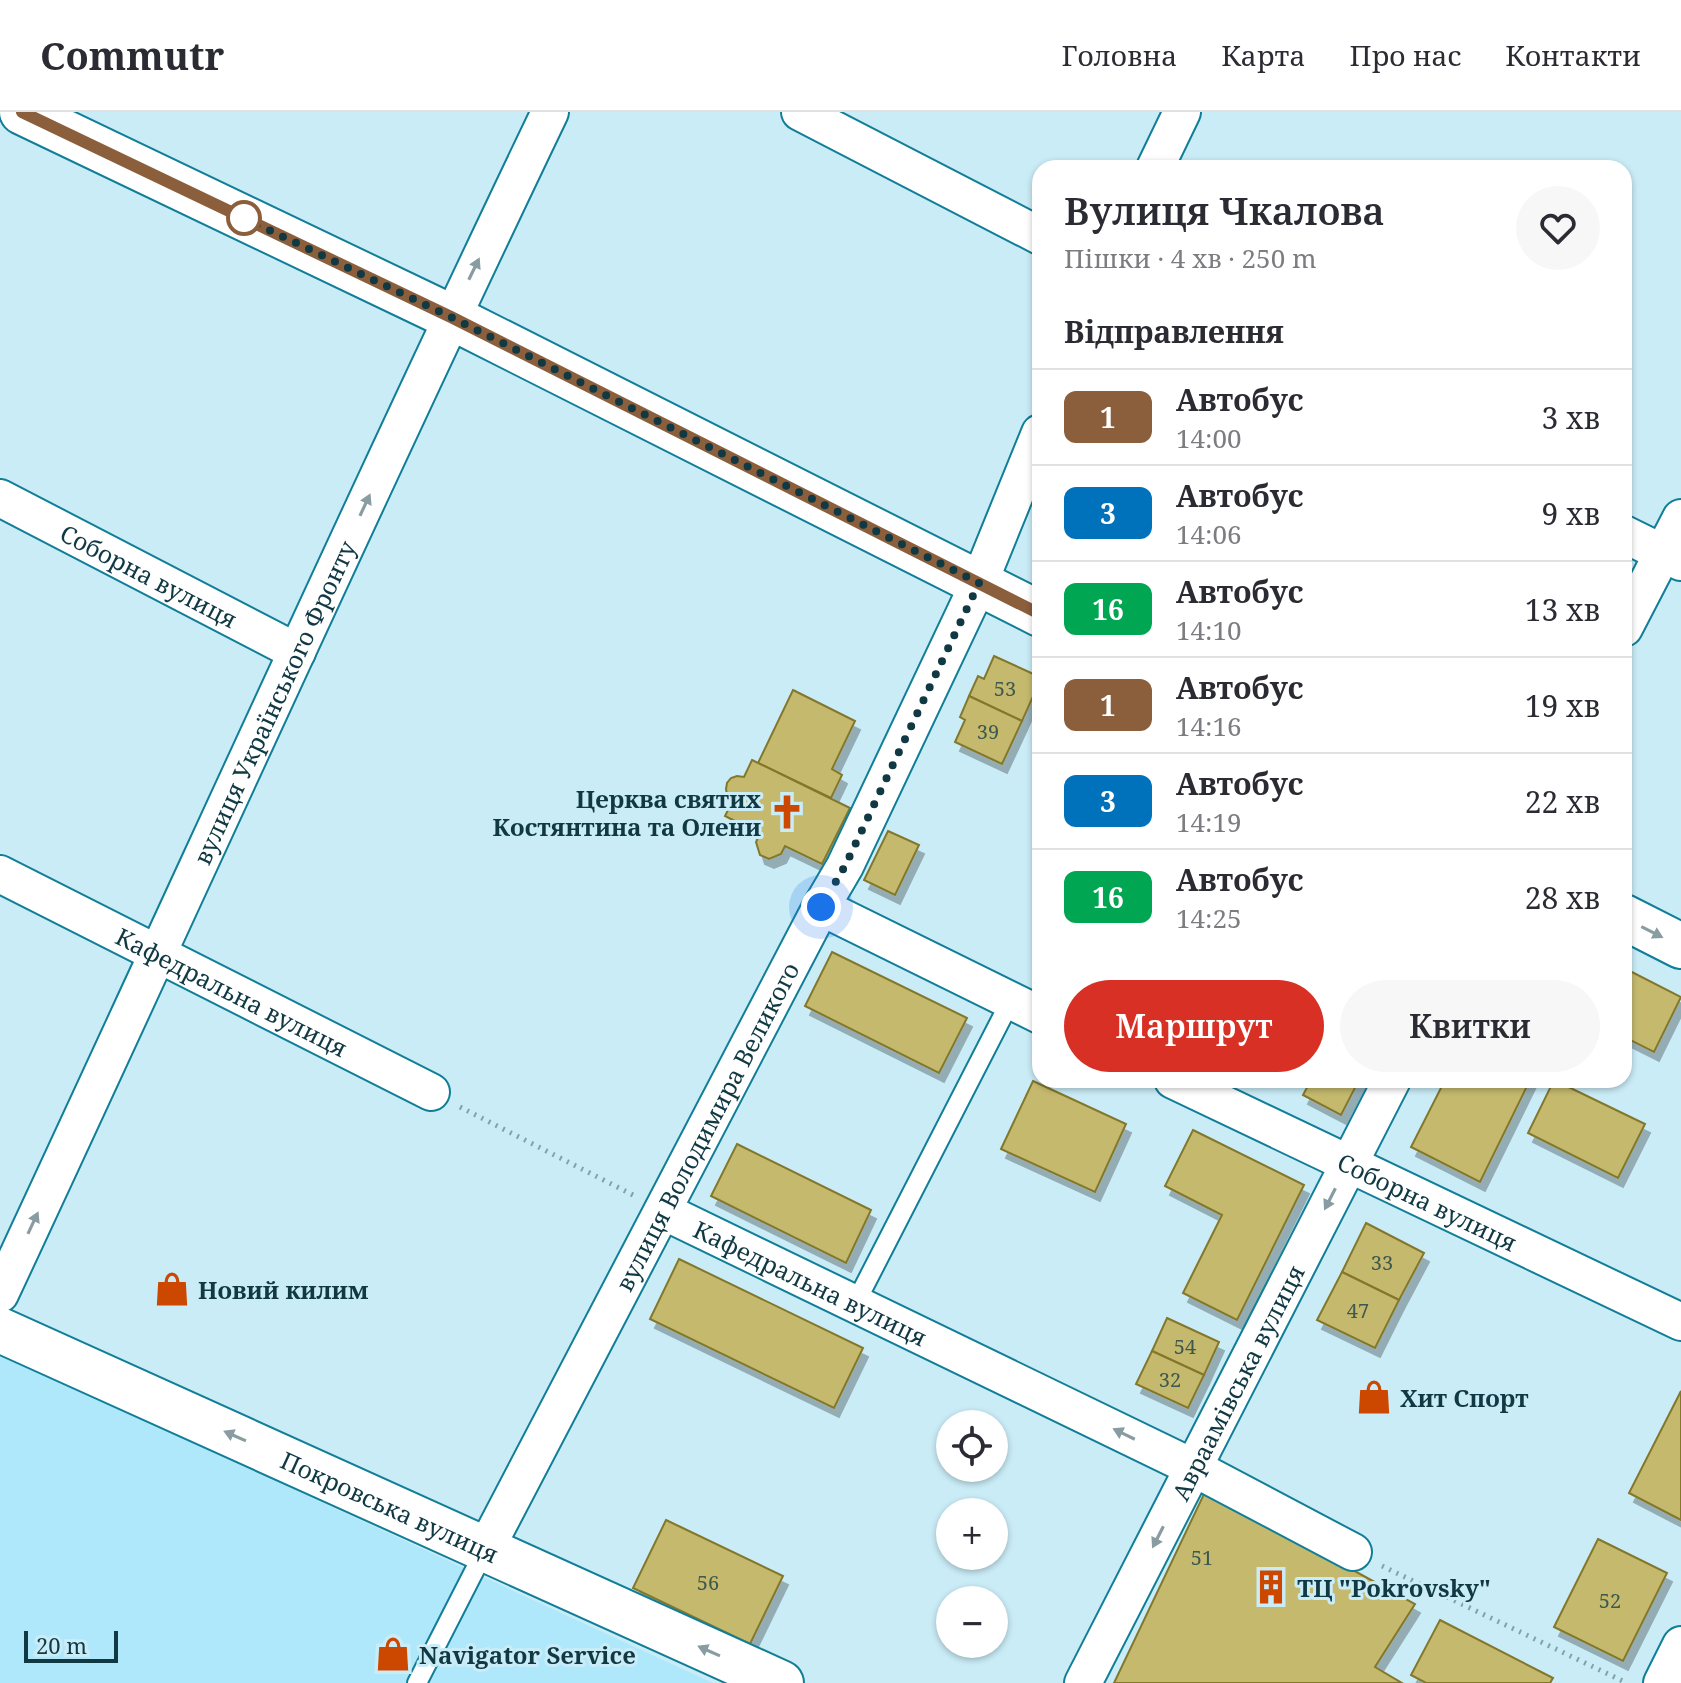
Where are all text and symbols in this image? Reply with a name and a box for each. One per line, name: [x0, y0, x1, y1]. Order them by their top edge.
text: Commutr: [40, 29, 224, 81]
text: Головна: [1062, 36, 1177, 74]
text: Карта: [1221, 36, 1305, 74]
text: Про нас: [1349, 36, 1461, 74]
text: Контакти: [1505, 36, 1641, 74]
text: Вулиця Чкалова: [1064, 184, 1385, 236]
button: heart: [1516, 186, 1600, 270]
unlabelled marker: [227, 201, 261, 235]
text: Пішки · 4 хв · 250 m: [1064, 240, 1317, 276]
one-way arrow: [467, 258, 481, 281]
text: Відправлення: [1064, 311, 1284, 352]
text: Автобус: [1176, 379, 1303, 420]
text: 3 хв: [1542, 397, 1600, 438]
text: 1: [1100, 398, 1116, 436]
text: 14:00: [1176, 420, 1242, 456]
text: Автобус: [1176, 475, 1303, 516]
one-way arrow: [358, 493, 372, 517]
text: 9 хв: [1542, 493, 1600, 534]
text: 3: [1100, 494, 1116, 532]
street label: Соборна вулиця: [55, 516, 243, 635]
text: 14:06: [1176, 516, 1242, 552]
street label: вулиця Українського Фронту: [185, 535, 363, 870]
text: Автобус: [1176, 571, 1303, 612]
text: 13 хв: [1525, 589, 1600, 630]
text: 16: [1092, 590, 1124, 628]
text: 14:10: [1176, 612, 1242, 648]
text: Автобус: [1176, 667, 1303, 708]
house number: 53: [994, 675, 1016, 702]
text: 19 хв: [1525, 685, 1600, 726]
text: 1: [1100, 686, 1116, 724]
text: 14:16: [1176, 708, 1242, 744]
house number: 39: [977, 718, 999, 745]
text: Автобус: [1176, 763, 1303, 804]
text: 22 хв: [1525, 781, 1600, 822]
place label: Церква святих Костянтина та Олени: [493, 782, 761, 843]
text: 3: [1100, 782, 1116, 820]
church icon: Церква святих Костянтина та Олени: [768, 793, 806, 831]
text: 14:19: [1176, 804, 1242, 840]
text: Автобус: [1176, 859, 1303, 900]
text: 28 хв: [1525, 877, 1600, 918]
text: 16: [1092, 878, 1124, 916]
your location: [801, 887, 841, 927]
text: 14:25: [1176, 900, 1242, 936]
street label: Кафедральна вулиця: [110, 919, 354, 1064]
one-way arrow: [1641, 925, 1664, 938]
street label: вулиця Володимира Великого: [607, 956, 806, 1297]
button: Маршрут: [1064, 980, 1324, 1072]
button: Квитки: [1340, 980, 1600, 1072]
street label: Соборна вулиця: [1332, 1144, 1523, 1258]
one-way arrow: [1323, 1187, 1337, 1210]
one-way arrow: [26, 1211, 40, 1235]
street label: Кафедральна вулиця: [688, 1212, 933, 1353]
house number: 33: [1371, 1249, 1393, 1276]
street label: Авраамівська вулиця: [1163, 1259, 1311, 1506]
shop icon: Новий килим: [153, 1270, 191, 1308]
place label: Новий килим: [198, 1273, 369, 1306]
house number: 47: [1347, 1297, 1369, 1324]
house number: 54: [1174, 1333, 1196, 1360]
house number: 32: [1159, 1366, 1181, 1393]
shop icon: Хит Спорт: [1355, 1378, 1393, 1416]
place label: Хит Спорт: [1400, 1381, 1529, 1414]
map controls: [936, 1410, 1008, 1658]
button: locate: [936, 1410, 1008, 1482]
one-way arrow: [1112, 1427, 1136, 1441]
one-way arrow: [224, 1430, 247, 1443]
street label: Покровська вулиця: [276, 1443, 504, 1570]
button: +: [936, 1498, 1008, 1570]
one-way arrow: [1152, 1526, 1165, 1549]
house number: 51: [1191, 1544, 1213, 1571]
building icon: ТЦ "Pokrovsky": [1252, 1568, 1290, 1606]
house number: 56: [697, 1569, 719, 1596]
place label: ТЦ "Pokrovsky": [1297, 1571, 1491, 1604]
button: −: [936, 1586, 1008, 1658]
house number: 52: [1599, 1587, 1621, 1614]
scale bar: [24, 1627, 118, 1663]
text: 20 m: [36, 1630, 87, 1660]
shop icon: Navigator Service: [374, 1635, 412, 1673]
place label: Navigator Service: [419, 1638, 636, 1671]
one-way arrow: [698, 1644, 721, 1658]

